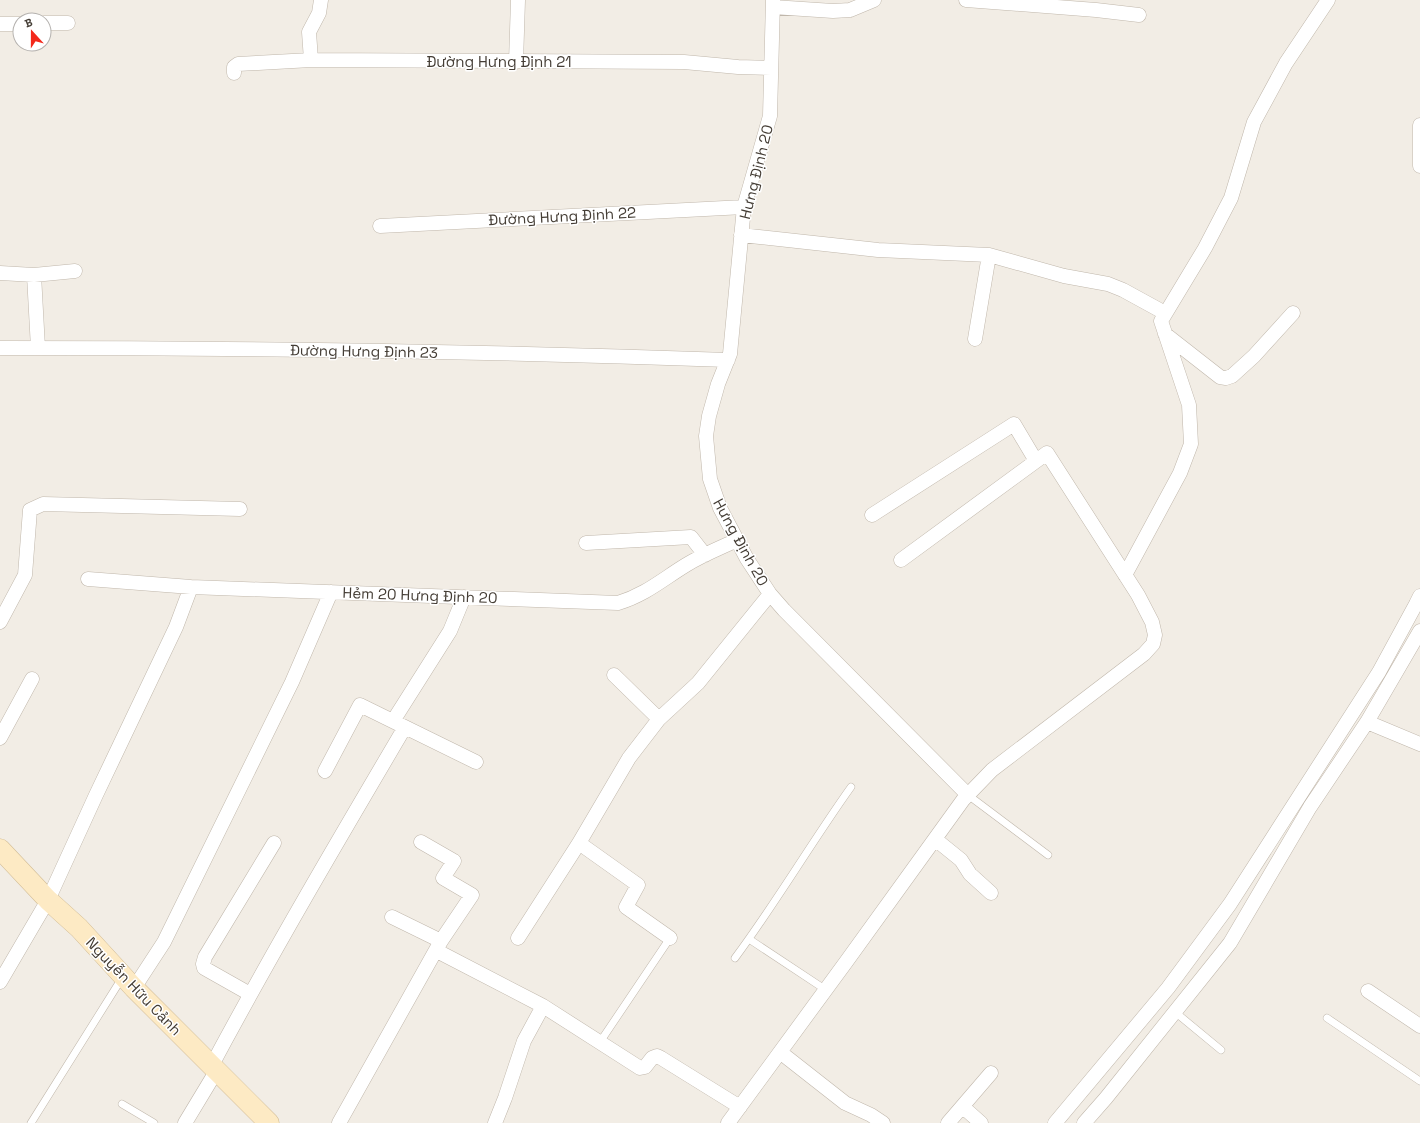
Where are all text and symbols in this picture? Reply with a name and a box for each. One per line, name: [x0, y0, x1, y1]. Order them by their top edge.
north arrow: [12, 12, 52, 52]
text: B: [22, 15, 34, 31]
street label: Đường Hưng Định 21: [426, 52, 572, 71]
street label: Hưng Định 20: [735, 123, 777, 221]
street label: Đường Hưng Định 22: [488, 203, 636, 229]
street label: Đường Hưng Định 23: [290, 340, 438, 362]
street label: Hưng Định 20: [709, 495, 773, 589]
street label: Hẻm 20 Hưng Định 20: [342, 583, 498, 607]
street label: Nguyễn Hữu Cảnh: [82, 933, 186, 1039]

